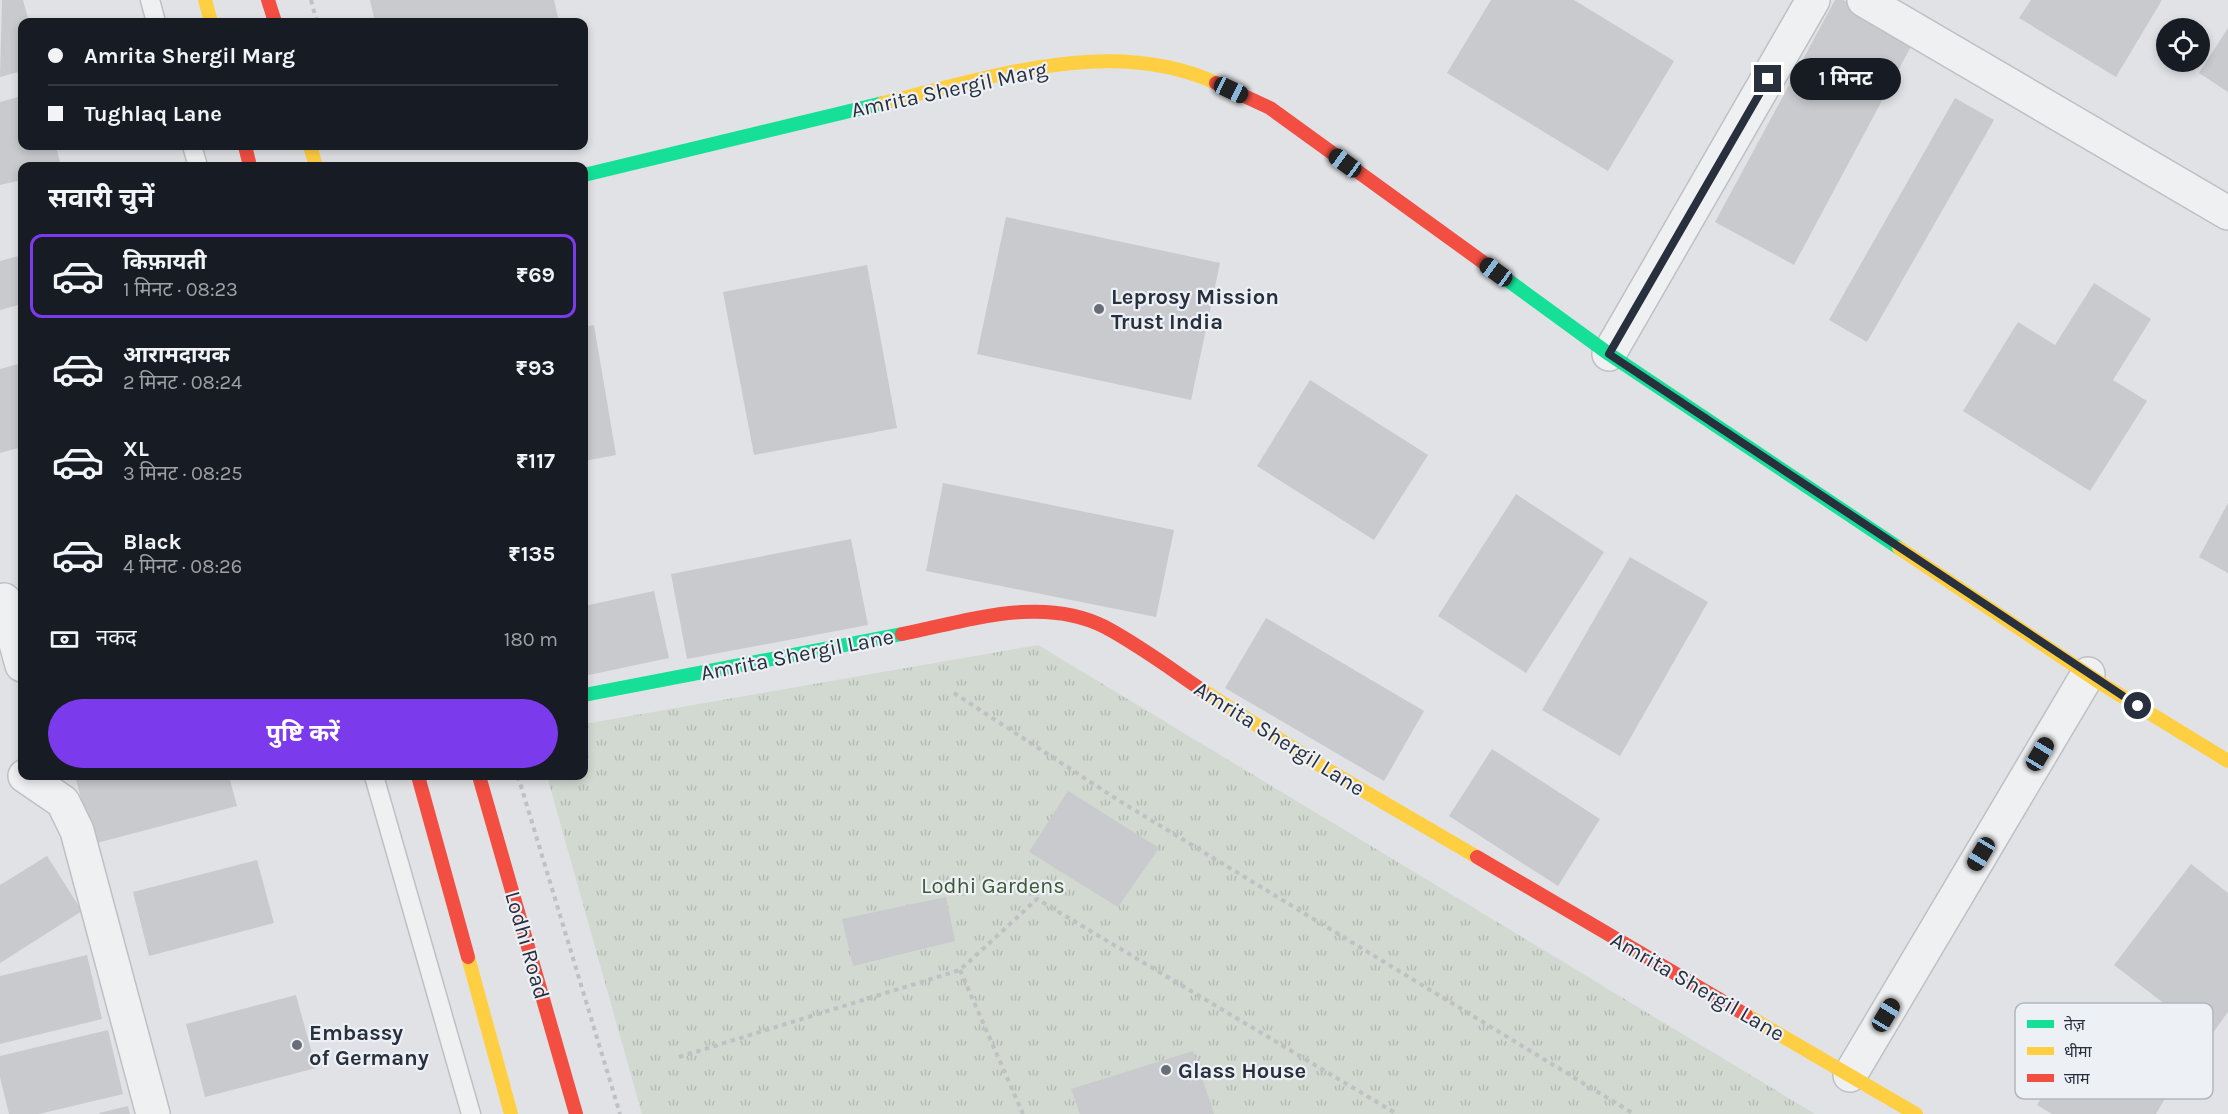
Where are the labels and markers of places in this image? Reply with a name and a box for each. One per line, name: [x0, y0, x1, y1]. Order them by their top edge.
place label: Leprosy Mission Trust India: [1111, 284, 1279, 335]
marker: Leprosy Mission Trust India: [1092, 302, 1106, 316]
place label: Embassy of Germany: [309, 1020, 429, 1071]
marker: Embassy of Germany: [290, 1038, 304, 1052]
place label: Glass House: [1178, 1058, 1306, 1084]
marker: Glass House: [1159, 1063, 1173, 1077]

